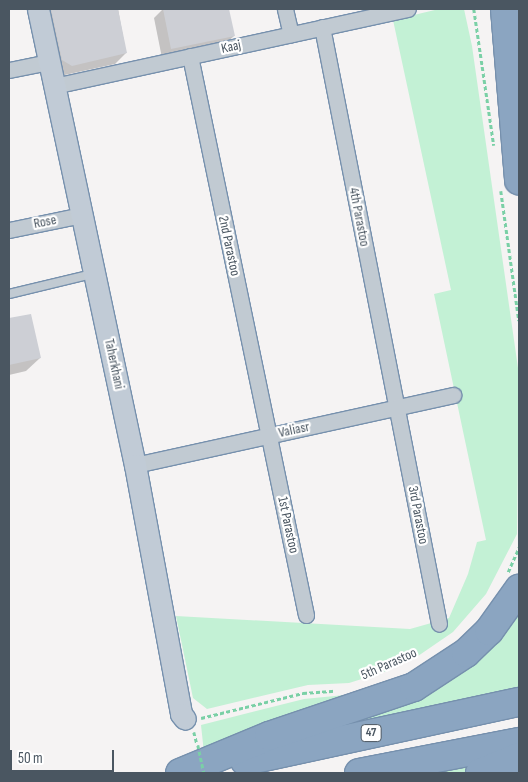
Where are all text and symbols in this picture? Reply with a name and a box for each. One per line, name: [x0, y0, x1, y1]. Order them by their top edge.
street label: Kaaj: [220, 37, 242, 57]
street label: 4th Parastoo: [345, 186, 373, 248]
street label: Rose: [32, 212, 58, 232]
street label: 2nd Parastoo: [214, 214, 244, 278]
street label: Taherkhani: [100, 337, 128, 391]
street label: Valiasr: [277, 419, 311, 441]
street label: 3rd Parastoo: [404, 485, 432, 545]
street label: 1st Parastoo: [274, 495, 302, 555]
street label: 5th Parastoo: [359, 644, 419, 684]
road number: 47: [360, 724, 382, 742]
scale bar: [12, 740, 116, 772]
text: 50 m: [18, 749, 43, 768]

